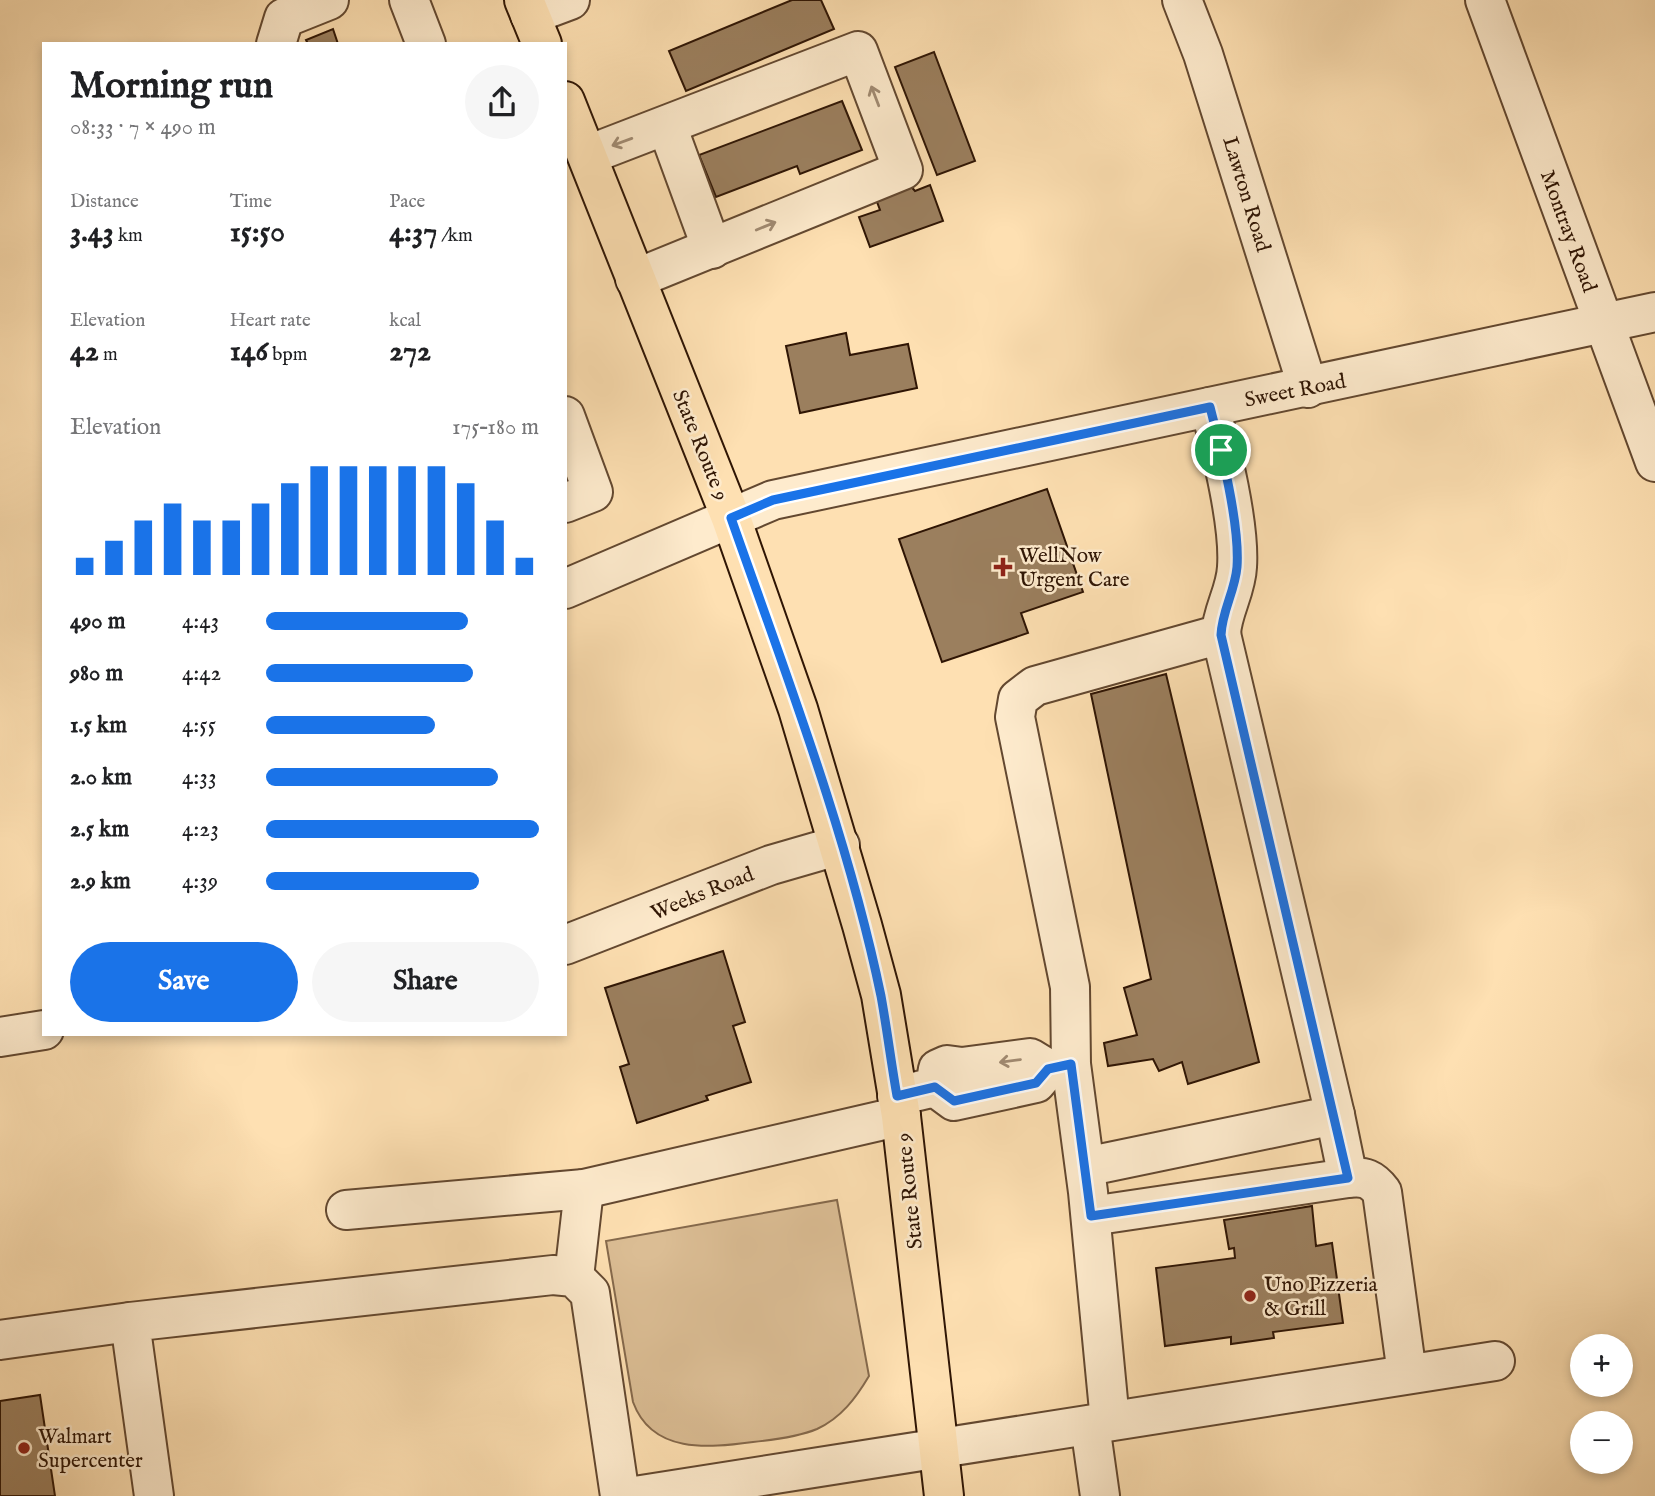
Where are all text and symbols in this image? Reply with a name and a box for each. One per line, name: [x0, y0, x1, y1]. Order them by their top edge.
text: Morning run: [70, 63, 273, 111]
button: share: [465, 65, 539, 139]
one-way arrow: [868, 85, 880, 107]
text: 08:33 · 7 × 490 m: [70, 113, 216, 142]
street label: Lawton Road: [1215, 134, 1276, 256]
one-way arrow: [612, 137, 634, 149]
street label: Montray Road: [1533, 167, 1602, 297]
text: Distance: [70, 190, 139, 214]
text: Time: [230, 190, 272, 214]
text: Pace: [389, 190, 425, 214]
text: 3.43: [70, 214, 114, 252]
text: 15:50: [230, 214, 285, 252]
text: 4:37: [389, 214, 437, 252]
one-way arrow: [755, 219, 776, 232]
text: km: [114, 224, 143, 248]
text: /km: [437, 224, 473, 248]
text: Elevation: [70, 309, 145, 333]
text: Heart rate: [230, 309, 311, 333]
text: kcal: [389, 309, 421, 333]
text: 42: [70, 333, 99, 371]
text: 146: [230, 333, 268, 371]
text: 272: [389, 333, 431, 371]
text: m: [99, 343, 118, 367]
text: bpm: [268, 343, 307, 367]
street label: Sweet Road: [1242, 368, 1349, 415]
street label: State Route 9: [665, 386, 734, 505]
text: Elevation: [70, 413, 161, 442]
text: 175–180 m: [452, 413, 539, 442]
pin: [1191, 420, 1251, 480]
icon: arrive: [1202, 431, 1240, 469]
place label: WellNow Urgent Care: [1019, 543, 1130, 594]
marker: WellNow Urgent Care: [993, 557, 1013, 577]
text: 490 m: [70, 607, 125, 636]
text: 4:43: [182, 607, 219, 636]
text: 980 m: [70, 659, 123, 688]
text: 4:42: [182, 659, 221, 688]
text: 1.5 km: [70, 711, 127, 740]
text: 4:55: [182, 711, 216, 740]
text: 2.0 km: [70, 763, 132, 792]
text: 4:33: [182, 763, 217, 792]
text: 2.5 km: [70, 815, 129, 844]
text: 4:23: [182, 815, 219, 844]
street label: Weeks Road: [647, 861, 759, 927]
text: 2.9 km: [70, 867, 131, 896]
text: 4:39: [182, 867, 218, 896]
button: Save: [70, 942, 298, 1022]
button: Share: [312, 942, 539, 1022]
one-way arrow: [999, 1054, 1021, 1067]
street label: State Route 9: [891, 1131, 930, 1250]
place label: Uno Pizzeria & Grill: [1264, 1272, 1379, 1323]
marker: Uno Pizzeria & Grill: [1242, 1288, 1258, 1304]
map controls: [1570, 1334, 1633, 1474]
button: +: [1570, 1334, 1633, 1397]
button: −: [1570, 1411, 1633, 1474]
place label: Walmart Supercenter: [38, 1424, 143, 1475]
marker: Walmart Supercenter: [16, 1440, 32, 1456]

